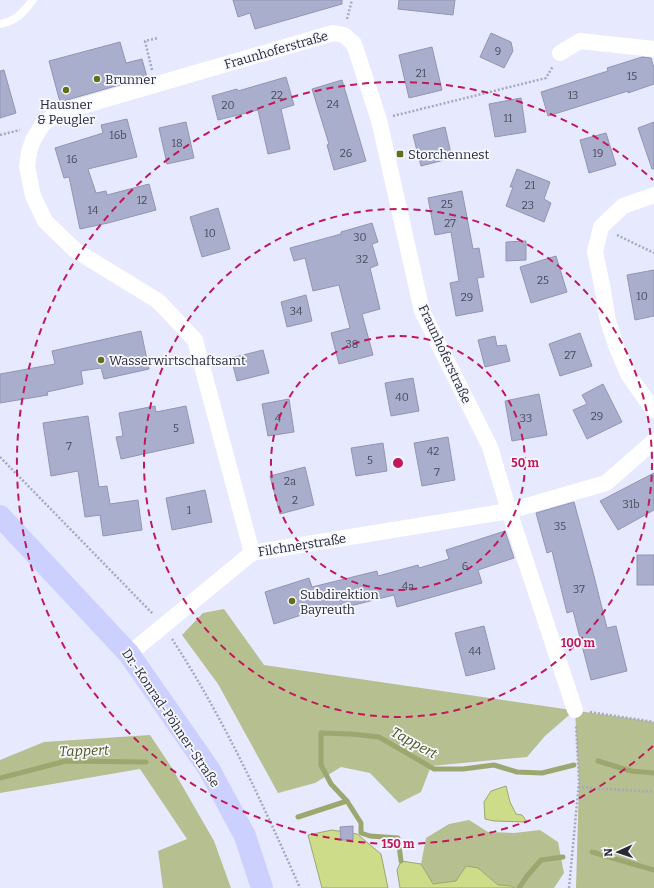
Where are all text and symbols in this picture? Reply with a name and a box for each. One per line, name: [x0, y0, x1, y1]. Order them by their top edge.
street label: Fraunhoferstraße: [222, 28, 330, 72]
house number: 9: [495, 45, 501, 58]
house number: 21: [416, 67, 427, 80]
house number: 15: [627, 70, 637, 83]
place label: Brunner: [105, 72, 156, 87]
marker: Brunner: [92, 74, 102, 84]
marker: Hausner & Peugler: [61, 85, 71, 95]
house number: 22: [271, 89, 283, 102]
house number: 13: [568, 89, 578, 102]
place label: Hausner & Peugler: [37, 97, 95, 127]
house number: 24: [327, 98, 340, 111]
house number: 20: [221, 99, 235, 112]
house number: 11: [504, 112, 513, 125]
house number: 16b: [109, 129, 127, 142]
house number: 18: [171, 137, 183, 150]
house number: 26: [340, 147, 352, 160]
place label: Storchennest: [408, 147, 489, 162]
house number: 19: [593, 147, 603, 160]
marker: Storchennest: [395, 149, 405, 159]
house number: 16: [67, 153, 77, 166]
house number: 21: [525, 179, 536, 192]
house number: 12: [137, 194, 147, 207]
house number: 25: [441, 198, 453, 211]
house number: 23: [522, 199, 534, 212]
house number: 14: [88, 204, 99, 217]
house number: 27: [444, 217, 456, 230]
house number: 10: [204, 227, 216, 240]
house number: 30: [353, 231, 367, 244]
house number: 32: [356, 253, 368, 266]
house number: 25: [537, 274, 549, 287]
house number: 10: [636, 290, 648, 303]
house number: 29: [461, 291, 473, 304]
street label: Fraunhoferstraße: [416, 302, 474, 406]
house number: 34: [290, 305, 303, 318]
house number: 38: [346, 338, 358, 351]
house number: 27: [564, 349, 576, 362]
place label: Wasserwirtschaftsamt: [109, 353, 246, 368]
marker: Wasserwirtschaftsamt: [96, 355, 106, 365]
house number: 40: [395, 391, 409, 404]
house number: 29: [591, 410, 603, 423]
house number: 4: [275, 412, 282, 425]
house number: 33: [520, 412, 532, 425]
house number: 5: [173, 422, 179, 435]
house number: 7: [66, 440, 72, 453]
house number: 42: [427, 445, 439, 458]
house number: 5: [367, 454, 373, 467]
centre of rings: [391, 456, 405, 470]
text: 50 m: [511, 456, 539, 470]
house number: 7: [434, 466, 440, 479]
house number: 2a: [284, 475, 296, 488]
house number: 2: [292, 494, 298, 507]
house number: 31b: [622, 498, 640, 511]
house number: 1: [187, 504, 192, 517]
house number: 35: [554, 520, 566, 533]
street label: Filchnerstraße: [257, 531, 347, 559]
house number: 6: [462, 560, 468, 573]
house number: 4a: [402, 580, 414, 593]
house number: 37: [573, 583, 585, 596]
place label: Subdirektion Bayreuth: [300, 587, 380, 617]
marker: Subdirektion Bayreuth: [287, 596, 297, 606]
text: 100 m: [561, 636, 596, 650]
house number: 44: [469, 645, 482, 658]
street label: Dr.-Konrad-Pöhner-Straße: [119, 646, 223, 790]
water label: Tappert: [388, 724, 441, 763]
water label: Tappert: [59, 742, 110, 760]
north arrow: [598, 832, 638, 872]
text: 150 m: [382, 837, 415, 851]
text: N: [602, 847, 615, 857]

